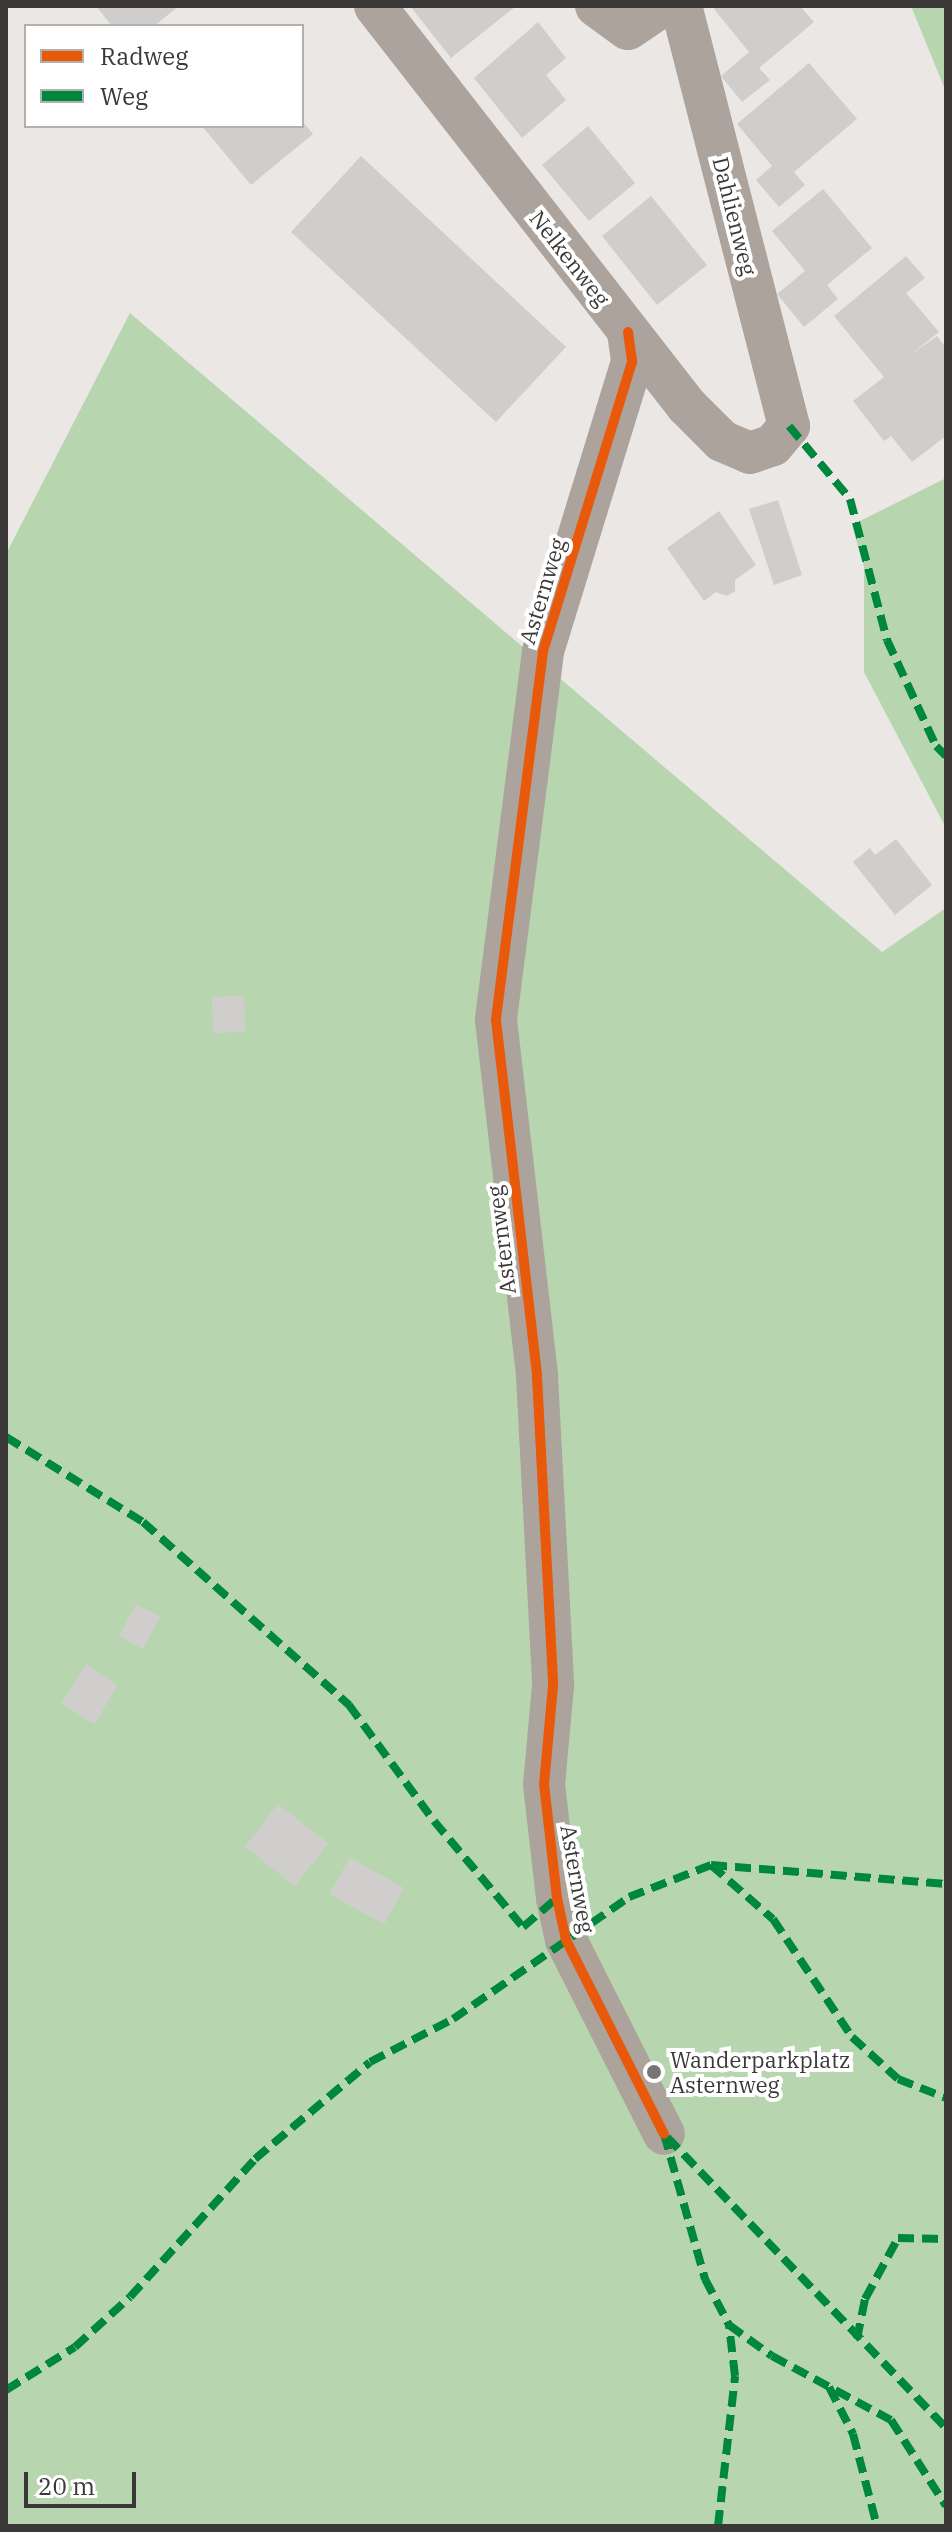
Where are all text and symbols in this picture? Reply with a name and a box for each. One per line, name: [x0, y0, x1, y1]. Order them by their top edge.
legend: [24, 24, 304, 128]
text: Radweg: [100, 40, 188, 72]
text: Weg: [100, 80, 148, 112]
street label: Dahlienweg: [708, 154, 762, 278]
street label: Nelkenweg: [524, 205, 616, 311]
street label: Asternweg: [513, 535, 571, 647]
street label: Asternweg: [481, 1184, 521, 1296]
street label: Asternweg: [555, 1823, 601, 1935]
place label: Wanderparkplatz Asternweg: [670, 2046, 850, 2098]
marker: Wanderparkplatz Asternweg: [645, 2063, 663, 2081]
scale bar: [28, 2456, 140, 2506]
text: 20 m: [38, 2470, 95, 2502]

